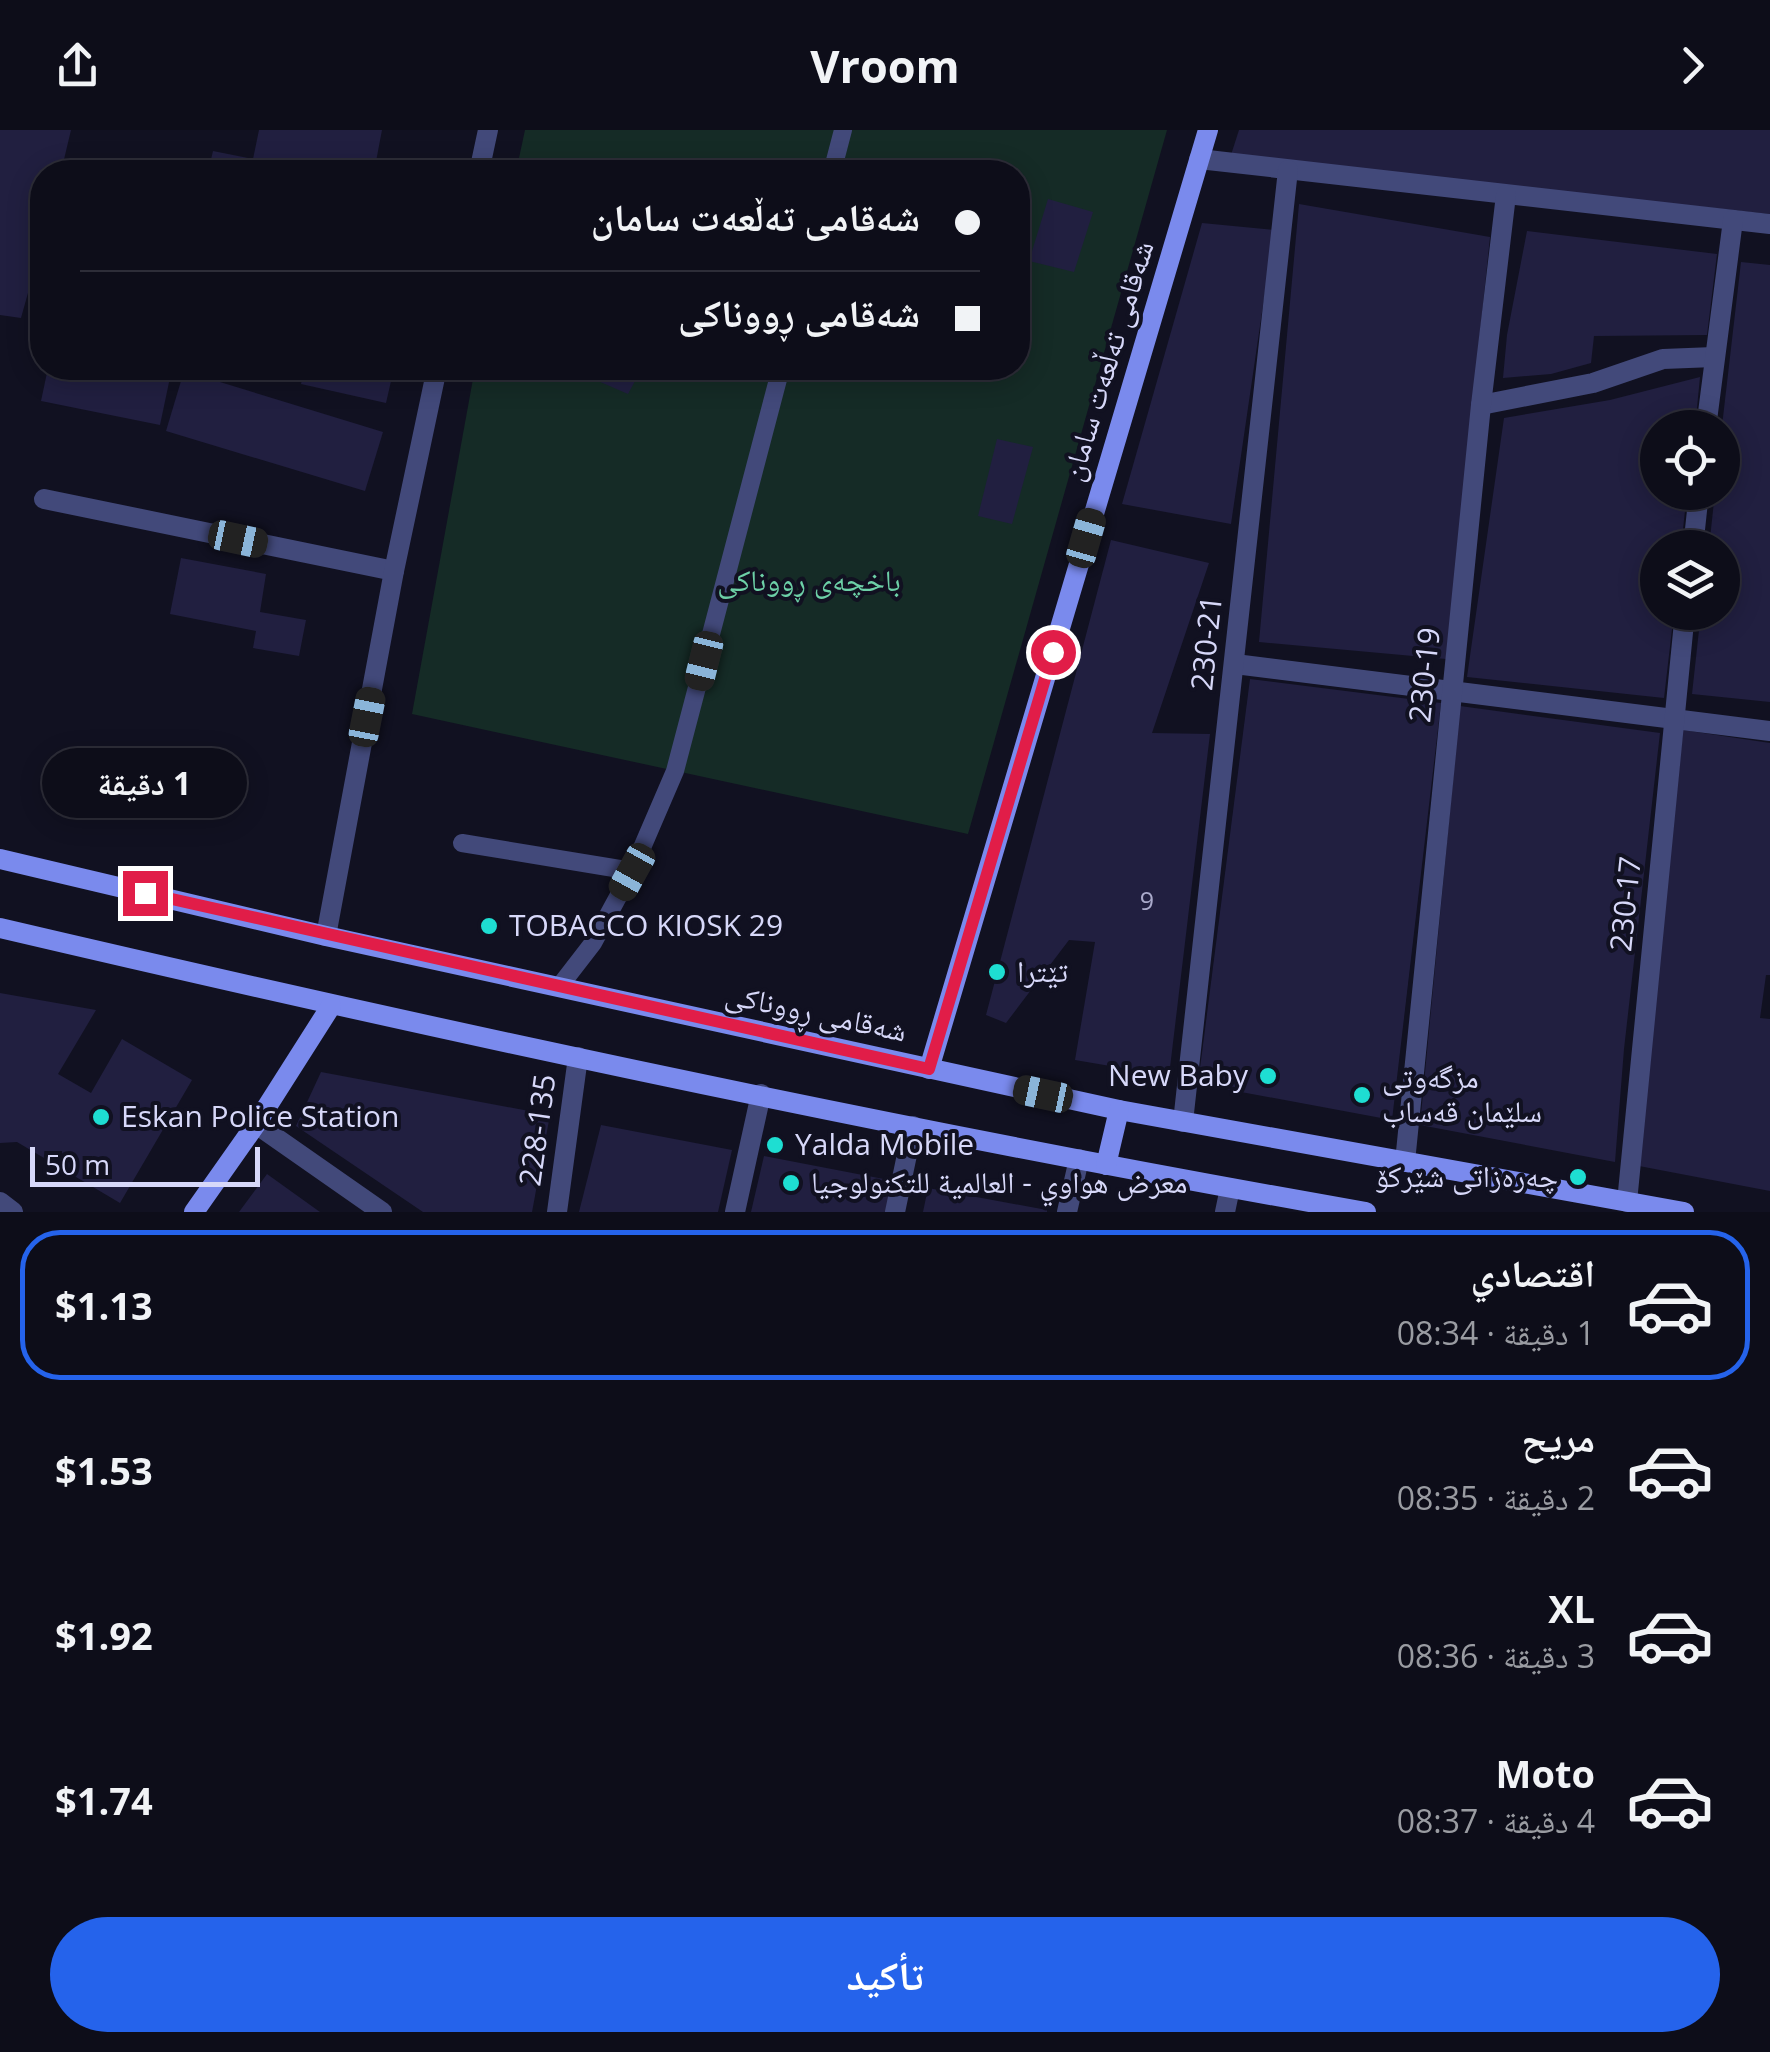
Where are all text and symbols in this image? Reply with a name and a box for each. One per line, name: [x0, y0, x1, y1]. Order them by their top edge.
text: Vroom: [810, 35, 960, 96]
icon: share: [50, 38, 105, 93]
icon: forward: [1665, 38, 1720, 93]
text: شەقامی تەڵعەت سامان: [591, 190, 920, 242]
street label: شەقامی تەڵعەت سامان: [1051, 236, 1163, 486]
text: شەقامی ڕووناکی: [678, 286, 920, 338]
map controls: [1640, 410, 1740, 630]
button: locate: [1640, 410, 1740, 510]
car: [1063, 505, 1109, 571]
car: [206, 518, 270, 560]
button: layers: [1640, 530, 1740, 630]
park label: باخچەی ڕووناکی: [717, 559, 901, 603]
street label: 230-21: [1180, 593, 1231, 692]
street label: 230-19: [1398, 625, 1449, 724]
car: [682, 628, 726, 694]
route start: [1031, 630, 1076, 675]
car: [347, 685, 387, 749]
callout: 1 دقيقة: [42, 748, 248, 818]
text: 1 دقيقة: [98, 761, 191, 804]
car: [604, 838, 660, 906]
street label: 230-17: [1599, 854, 1650, 953]
route end: [123, 871, 168, 916]
house number: 9: [1140, 883, 1154, 917]
place label: TOBACCO KIOSK 29: [509, 904, 783, 945]
marker: TOBACCO KIOSK 29: [478, 915, 500, 937]
place label: تێترا: [1017, 950, 1068, 991]
marker: تێترا: [986, 961, 1008, 983]
street label: شەقامی ڕووناکی: [721, 972, 911, 1054]
place label: New Baby: [1108, 1054, 1249, 1095]
place label: مزگەوتی سلێمان قەساب: [1382, 1056, 1542, 1131]
marker: New Baby: [1257, 1065, 1279, 1087]
street label: 228-135: [508, 1071, 565, 1188]
car: [1011, 1073, 1075, 1115]
marker: مزگەوتی سلێمان قەساب: [1351, 1084, 1373, 1106]
place label: Eskan Police Station: [121, 1095, 399, 1136]
marker: Eskan Police Station: [90, 1106, 112, 1128]
place label: Yalda Mobile: [795, 1123, 974, 1164]
marker: Yalda Mobile: [764, 1134, 786, 1156]
scale bar: [30, 1142, 260, 1186]
text: 50 m: [45, 1145, 110, 1183]
place label: چەرەزاتی شێرکۆ: [1375, 1155, 1558, 1196]
place label: معرض هواوي - العالمية للتكنولوجيا: [811, 1161, 1188, 1207]
marker: چەرەزاتی شێرکۆ: [1567, 1166, 1589, 1188]
marker: معرض هواوي - العالمية للتكنولوجيا: [780, 1172, 802, 1194]
text: اقتصادي: [1471, 1246, 1595, 1298]
icon: car: [1625, 1260, 1715, 1350]
text: $1.13: [55, 1279, 153, 1331]
text: 1 دقيقة · 08:34: [1397, 1311, 1595, 1354]
text: مريح: [1521, 1411, 1595, 1463]
icon: car: [1625, 1425, 1715, 1515]
text: $1.53: [55, 1444, 153, 1496]
text: 2 دقيقة · 08:35: [1397, 1476, 1595, 1519]
text: XL: [1548, 1582, 1595, 1634]
icon: car: [1625, 1590, 1715, 1680]
text: $1.92: [55, 1609, 153, 1661]
text: 3 دقيقة · 08:36: [1397, 1634, 1595, 1677]
text: Moto: [1496, 1747, 1595, 1799]
icon: car: [1625, 1755, 1715, 1845]
text: $1.74: [55, 1774, 153, 1826]
text: 4 دقيقة · 08:37: [1397, 1799, 1595, 1842]
button: تأكيد: [50, 1917, 1720, 2032]

